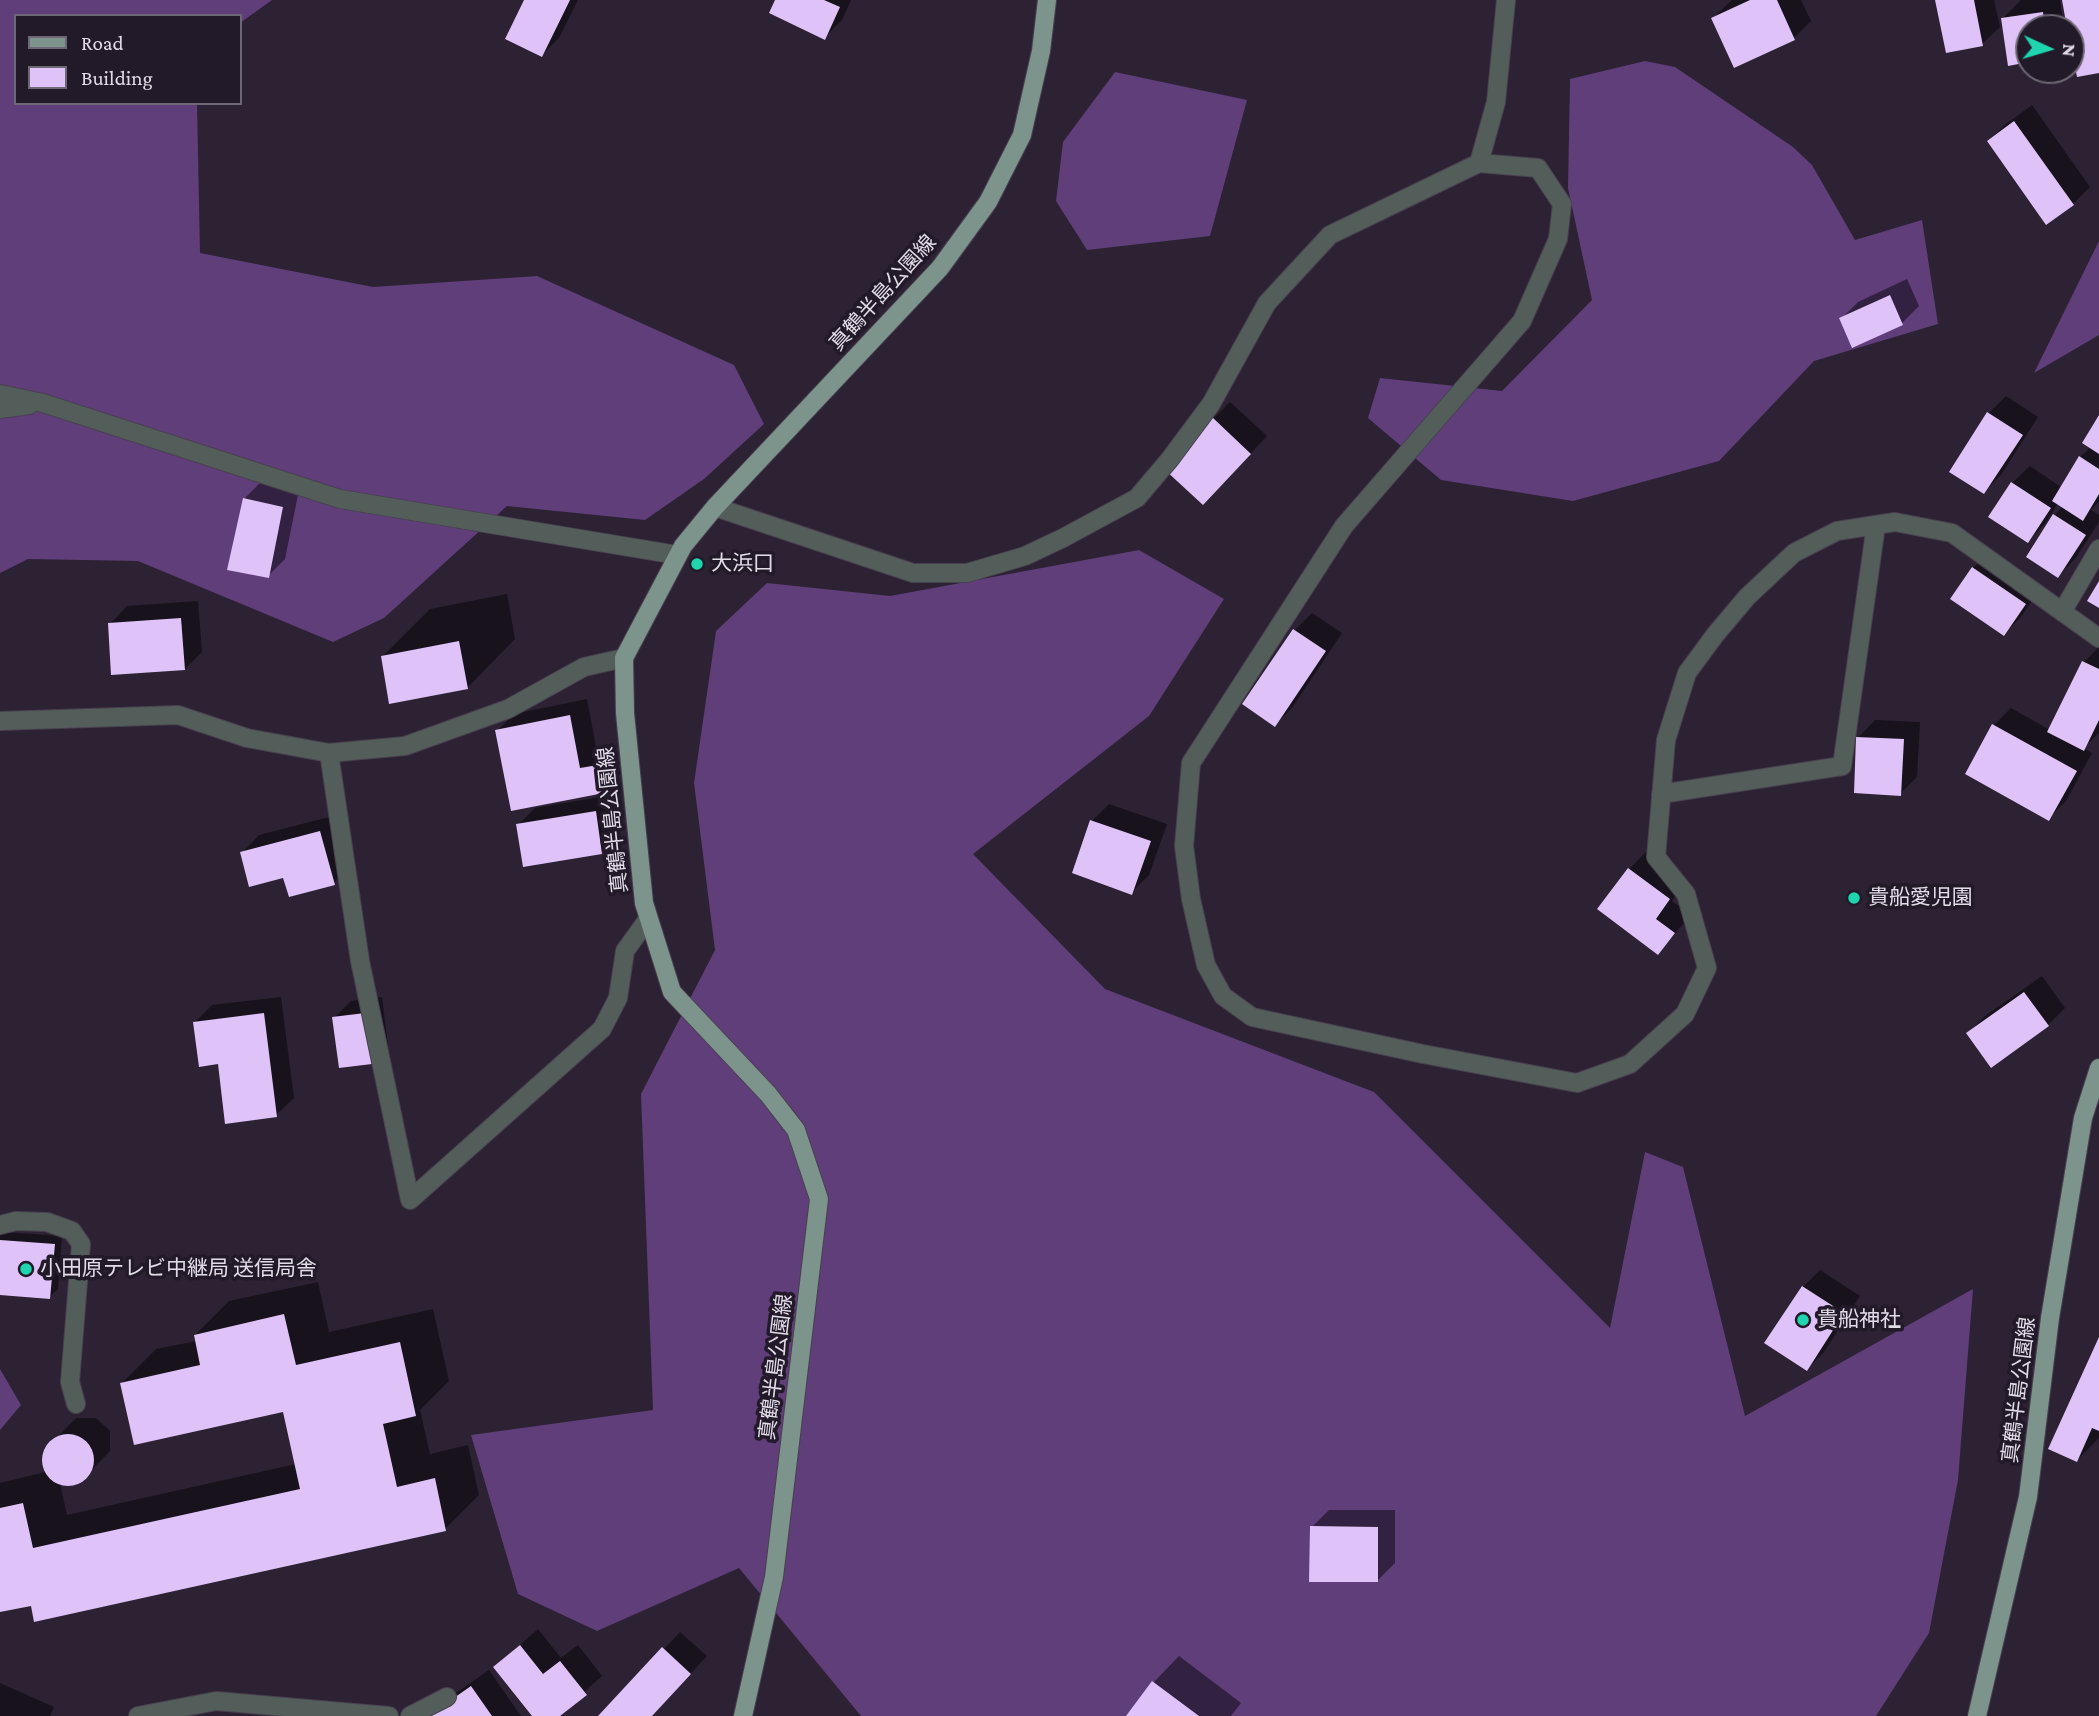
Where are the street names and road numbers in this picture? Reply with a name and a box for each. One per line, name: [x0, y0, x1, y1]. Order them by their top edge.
street label: 真鶴半島公園線: [824, 230, 942, 356]
street label: 真鶴半島公園線: [593, 746, 633, 894]
street label: 真鶴半島公園線: [755, 1293, 797, 1441]
street label: 真鶴半島公園線: [1998, 1316, 2040, 1464]

